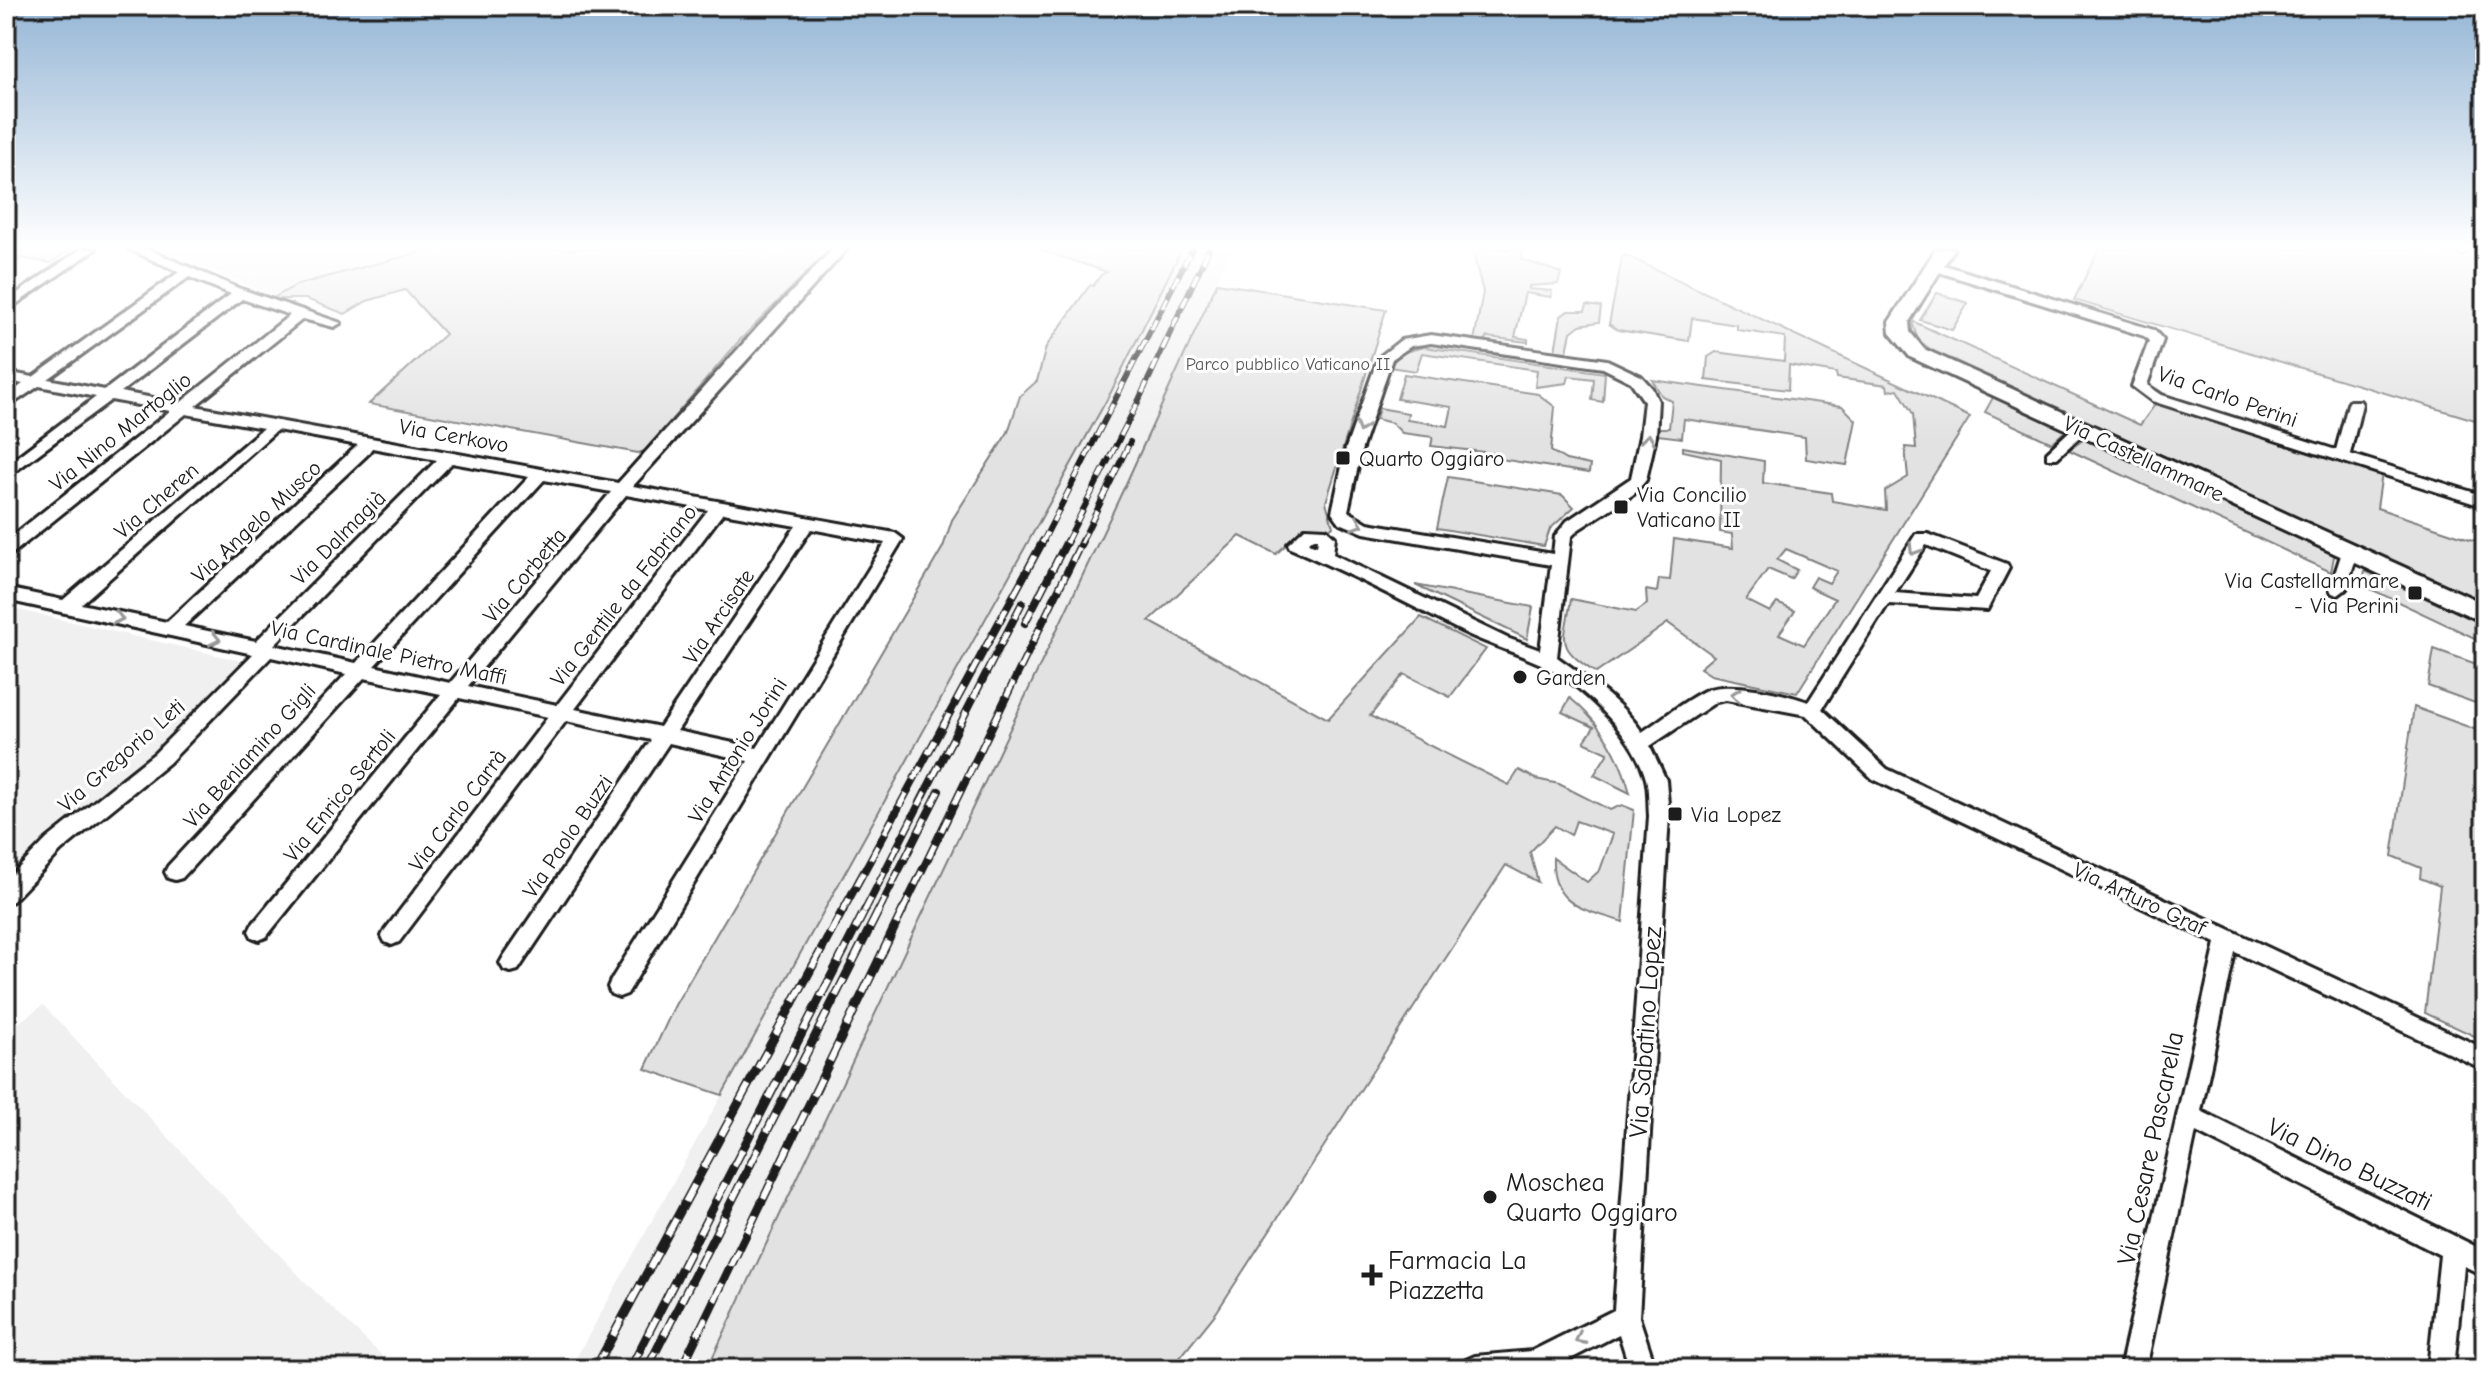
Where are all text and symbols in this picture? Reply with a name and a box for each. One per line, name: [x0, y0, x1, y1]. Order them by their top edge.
park label: Parco pubblico Vaticano II: [1186, 354, 1390, 375]
street label: Via Carlo Perini: [2154, 361, 2301, 433]
street label: Via Nino Martoglio: [44, 367, 197, 497]
street label: Via Castellammare: [2059, 410, 2228, 508]
street label: Via Cerkovo: [397, 414, 511, 458]
one-way arrow: [1355, 420, 1371, 434]
one-way arrow: [1639, 432, 1656, 445]
place label: Quarto Oggiaro: [1359, 446, 1504, 472]
marker: Quarto Oggiaro: [1334, 449, 1352, 467]
street label: Via Angelo Musco: [186, 455, 327, 589]
street label: Via Cheren: [109, 457, 204, 544]
place label: Via Concilio Vaticano II: [1637, 482, 1747, 533]
street label: Via Dalmagià: [286, 485, 391, 590]
marker: Via Concilio Vaticano II: [1612, 498, 1630, 516]
street label: Via Gentile da Fabriano: [545, 500, 703, 691]
one-way arrow: [1350, 514, 1364, 531]
street label: Via Corbetta: [478, 523, 572, 628]
one-way arrow: [1908, 541, 1923, 556]
street label: Via Arcisate: [678, 564, 760, 669]
place label: Via Castellammare - Via Perini: [2225, 568, 2399, 619]
marker: Via Castellammare - Via Perini: [2406, 584, 2424, 602]
one-way arrow: [111, 609, 124, 626]
street label: Via Cardinale Pietro Maffi: [268, 615, 509, 691]
one-way arrow: [208, 630, 221, 647]
place label: Garden: [1536, 665, 1606, 691]
marker: Garden: [1511, 668, 1529, 686]
street label: Via Antonio Jorini: [683, 673, 793, 828]
street label: Via Beniamino Gigli: [178, 678, 321, 833]
one-way arrow: [1729, 686, 1742, 703]
street label: Via Gregorio Leti: [53, 694, 190, 818]
street label: Via Enrico Sertoli: [278, 724, 401, 867]
street label: Via Carlo Carrà: [404, 745, 512, 877]
street label: Via Paolo Buzzi: [517, 770, 618, 903]
place label: Via Lopez: [1691, 802, 1781, 828]
marker: Via Lopez: [1666, 805, 1684, 823]
street label: Via Arturo Graf: [2069, 857, 2212, 942]
street label: Via Sabatino Lopez: [1624, 925, 1668, 1139]
street label: Via Cesare Pascarella: [2112, 1029, 2190, 1268]
street label: Via Dino Buzzati: [2262, 1112, 2437, 1218]
place label: Moschea Quarto Oggiaro: [1506, 1168, 1678, 1228]
marker: Moschea Quarto Oggiaro: [1481, 1188, 1499, 1206]
place label: Farmacia La Piazzetta: [1388, 1246, 1527, 1306]
marker: Farmacia La Piazzetta: [1363, 1266, 1381, 1284]
one-way arrow: [1573, 1330, 1588, 1345]

